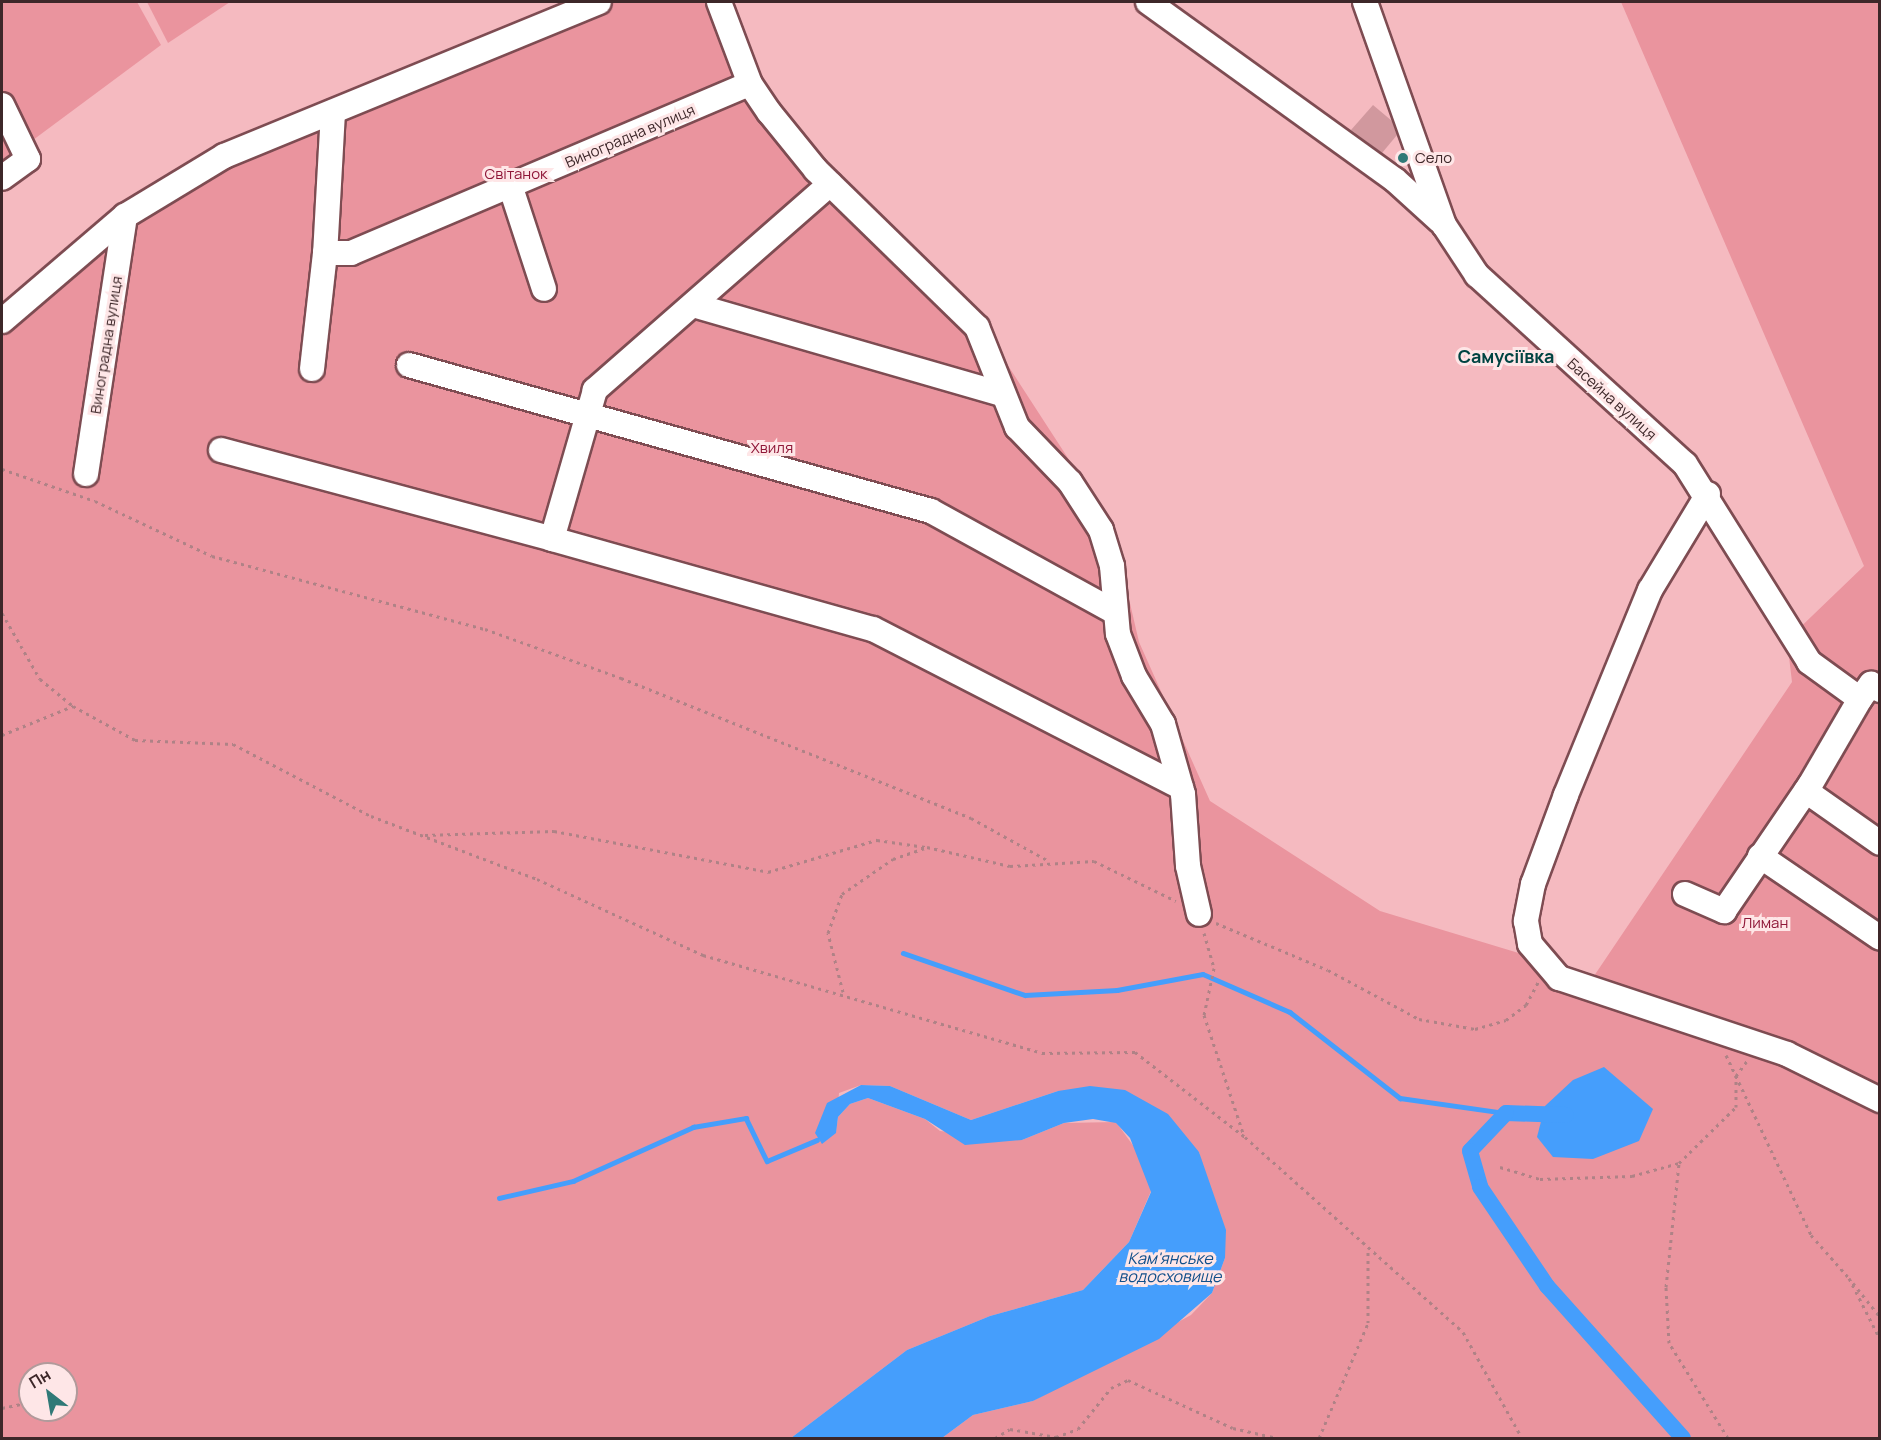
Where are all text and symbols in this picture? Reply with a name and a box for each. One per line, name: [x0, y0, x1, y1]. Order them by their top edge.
street label: Виноградна вулиця: [562, 101, 698, 171]
place label: Село: [1415, 149, 1452, 167]
marker: Село: [1396, 151, 1410, 165]
park label: Світанок: [484, 165, 548, 183]
street label: Виноградна вулиця: [86, 275, 126, 415]
district label: Самусіївка: [1458, 345, 1554, 367]
street label: Басейна вулиця: [1564, 354, 1660, 444]
park label: Хвиля: [751, 439, 793, 457]
park label: Лиман: [1742, 914, 1788, 932]
water label: Кам'янське водосховище: [1119, 1248, 1221, 1286]
north arrow: [18, 1362, 78, 1422]
text: Пн: [25, 1363, 55, 1393]

